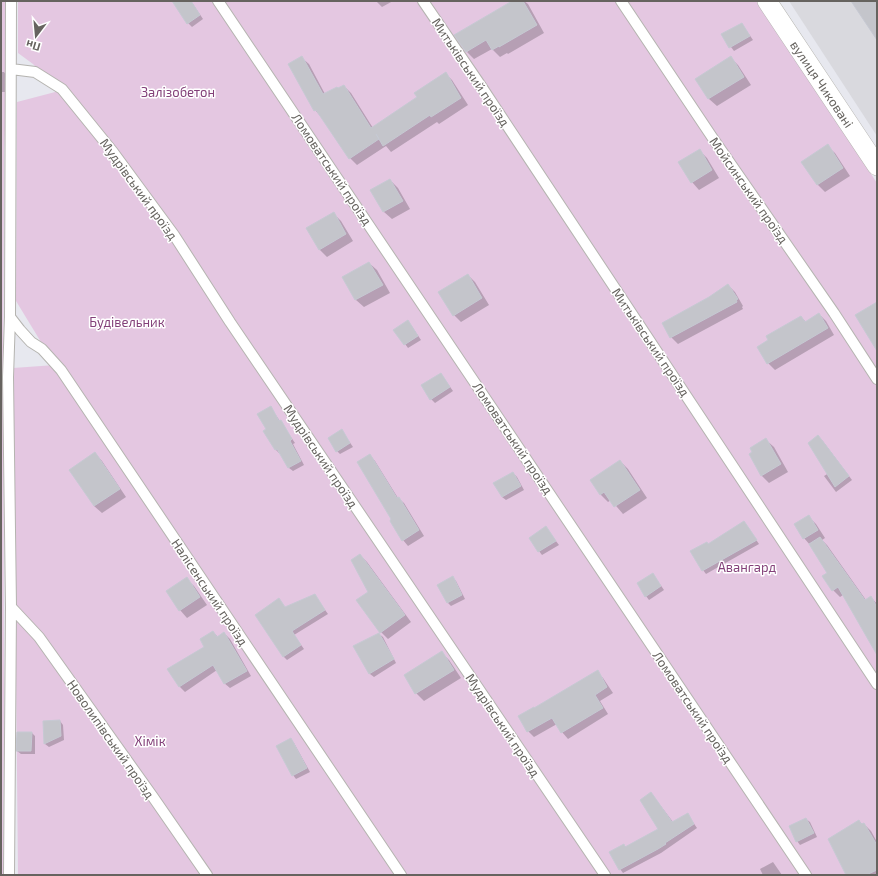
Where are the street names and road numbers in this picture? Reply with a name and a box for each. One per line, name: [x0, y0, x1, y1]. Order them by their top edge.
street label: Митьківський проїзд: [429, 15, 513, 130]
street label: вулиця Чиковані: [787, 37, 857, 131]
street label: Ломоватський проїзд: [289, 110, 376, 228]
street label: Мойсинський проїзд: [706, 134, 792, 247]
street label: Мудрівський проїзд: [97, 135, 181, 243]
street label: Митьківський проїзд: [609, 285, 693, 400]
street label: Ломоватський проїзд: [470, 379, 557, 497]
street label: Мудрівський проїзд: [280, 401, 362, 511]
street label: Налісенський проїзд: [168, 536, 252, 649]
street label: Ломоватський проїзд: [650, 648, 737, 766]
street label: Мудрівський проїзд: [462, 670, 544, 780]
street label: Новолипівський проїзд: [64, 676, 158, 802]

